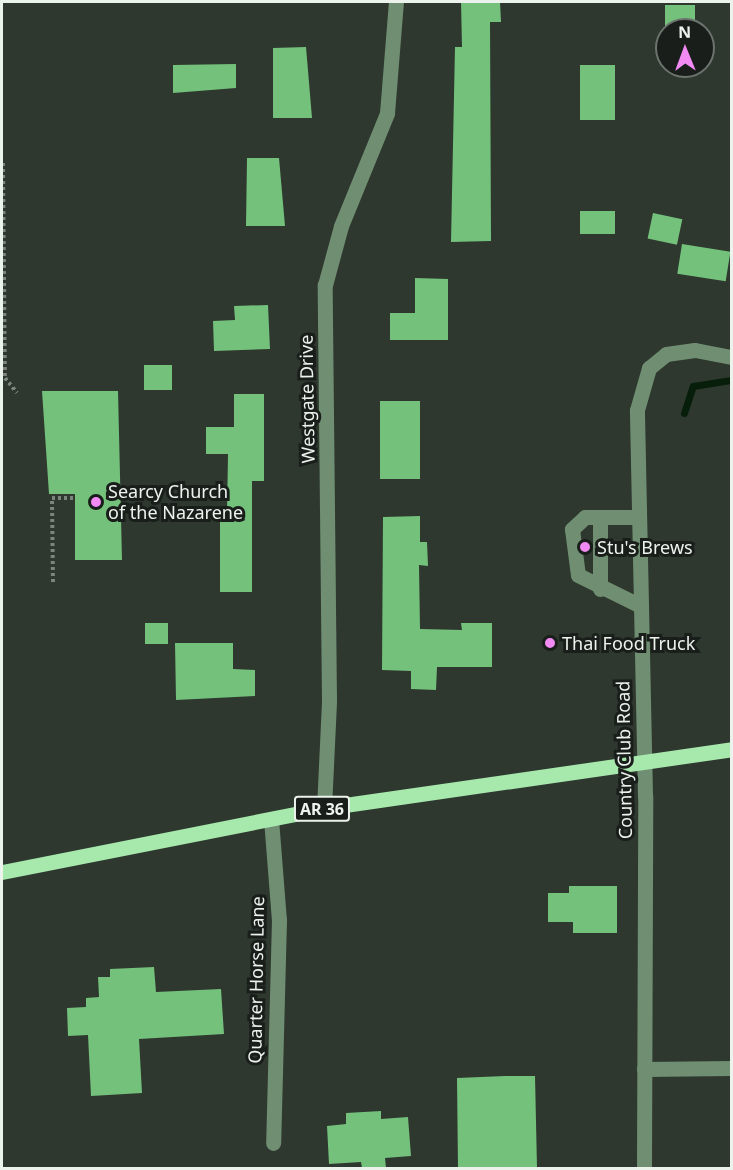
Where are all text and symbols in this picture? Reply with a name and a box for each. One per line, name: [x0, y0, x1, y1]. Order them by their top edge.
north arrow: [655, 18, 715, 78]
text: N: [678, 21, 691, 43]
street label: Westgate Drive: [295, 334, 319, 464]
place label: Searcy Church of the Nazarene: [108, 481, 243, 524]
marker: Searcy Church of the Nazarene: [89, 495, 103, 509]
place label: Stu's Brews: [597, 536, 693, 558]
marker: Stu's Brews: [578, 540, 592, 554]
place label: Thai Food Truck: [562, 632, 695, 654]
marker: Thai Food Truck: [543, 636, 557, 650]
street label: Country Club Road: [612, 681, 636, 839]
road number: AR 36: [294, 796, 350, 822]
street label: Quarter Horse Lane: [244, 896, 268, 1064]

